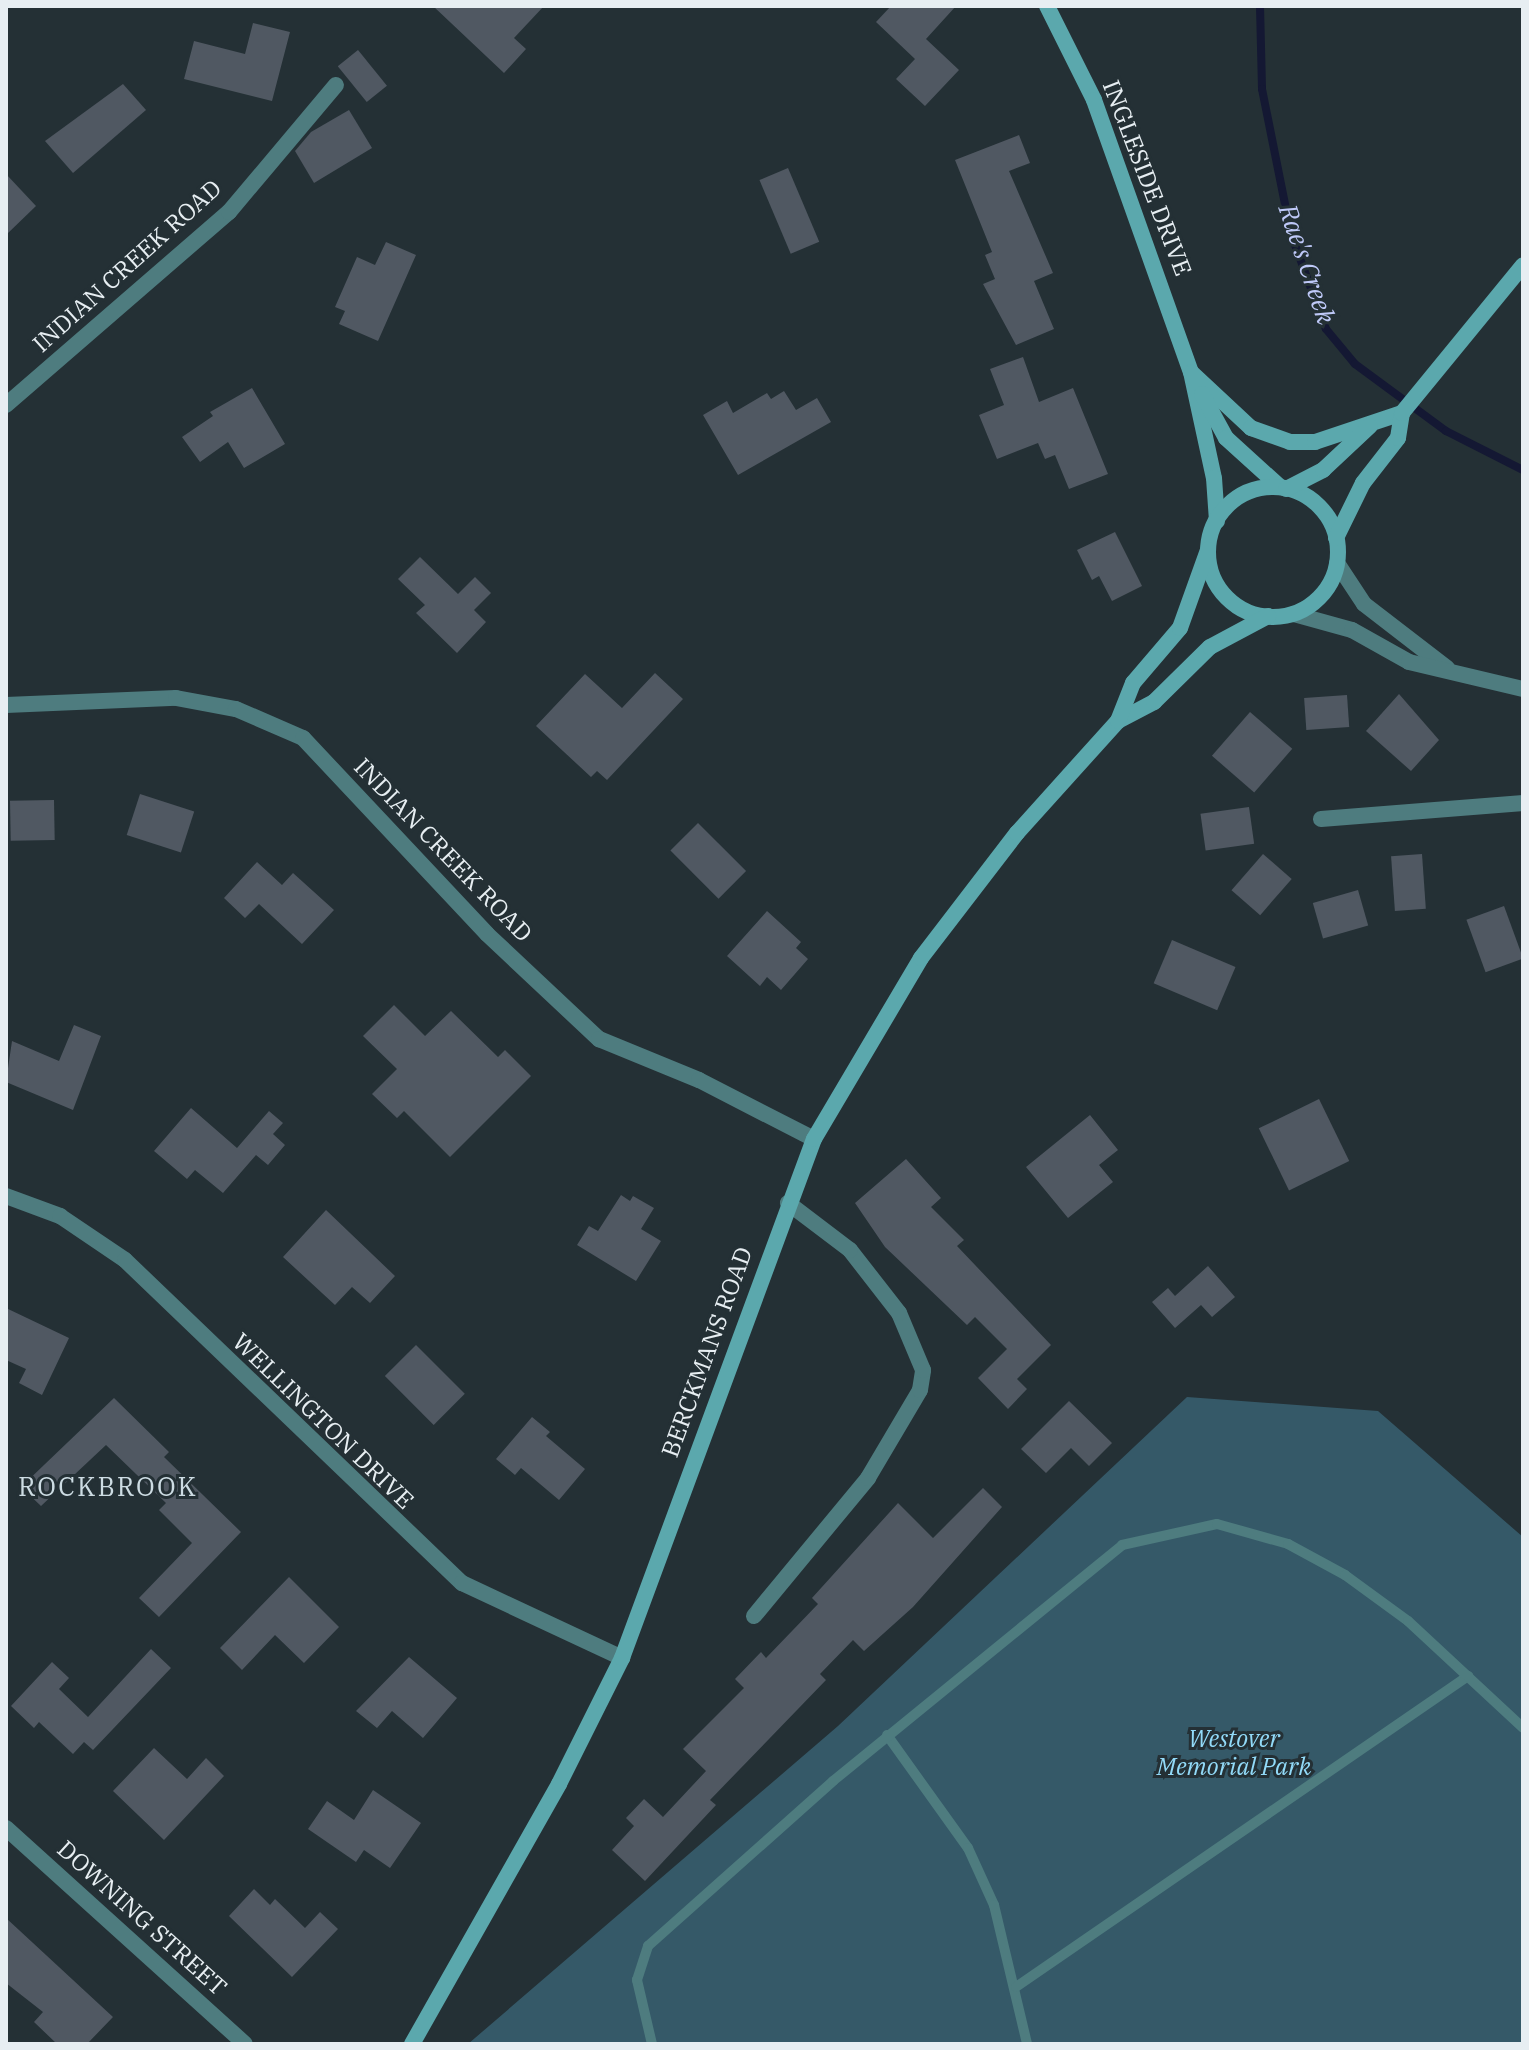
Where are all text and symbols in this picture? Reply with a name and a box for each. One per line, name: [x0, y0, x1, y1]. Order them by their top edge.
street label: INGLESIDE DRIVE: [1096, 76, 1198, 280]
street label: INDIAN CREEK ROAD: [27, 174, 227, 358]
water label: Rae's Creek: [1272, 200, 1342, 328]
street label: INDIAN CREEK ROAD: [348, 752, 538, 948]
street label: BERCKMANS ROAD: [656, 1243, 758, 1461]
street label: WELLINGTON DRIVE: [227, 1327, 419, 1515]
district label: ROCKBROOK: [18, 1471, 198, 1503]
park label: Westover Memorial Park: [1157, 1725, 1311, 1781]
street label: DOWNING STREET: [51, 1834, 233, 2002]

